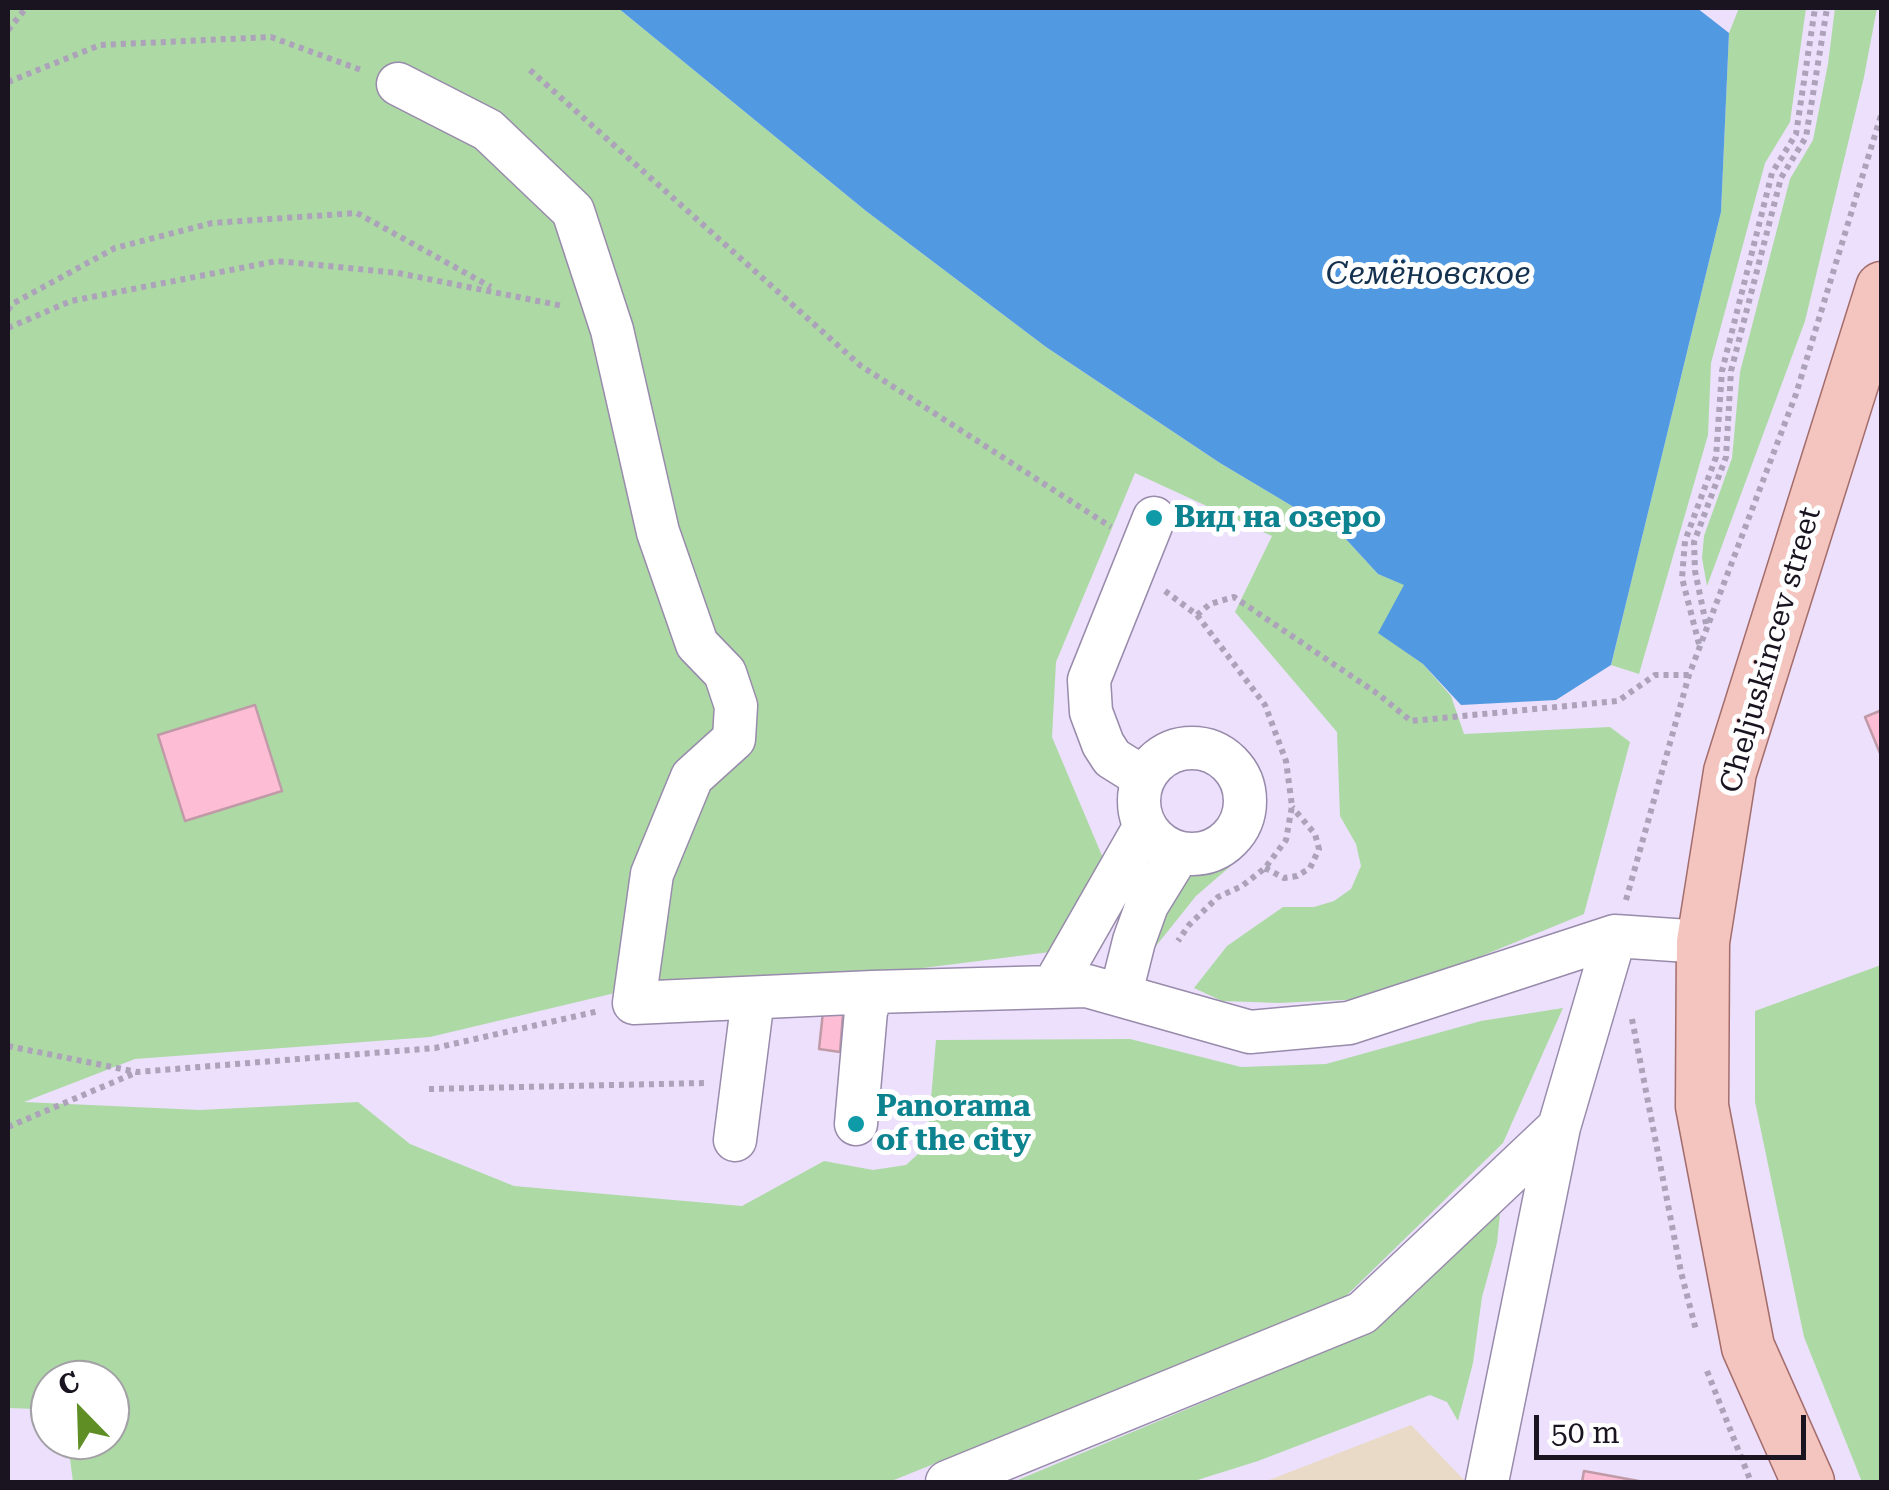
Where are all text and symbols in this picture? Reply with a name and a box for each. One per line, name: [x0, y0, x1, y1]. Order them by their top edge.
water label: Семёновское: [1326, 256, 1530, 294]
place label: Вид на озеро: [1174, 500, 1381, 536]
street label: Cheljuskincev street: [1713, 503, 1829, 797]
marker: Вид на озеро: [1143, 507, 1165, 529]
place label: Panorama of the city: [876, 1089, 1031, 1160]
marker: Panorama of the city: [845, 1113, 867, 1135]
north arrow: [30, 1360, 130, 1460]
text: С: [53, 1365, 84, 1403]
scale bar: [1539, 1395, 1812, 1457]
text: 50 m: [1551, 1415, 1620, 1450]

